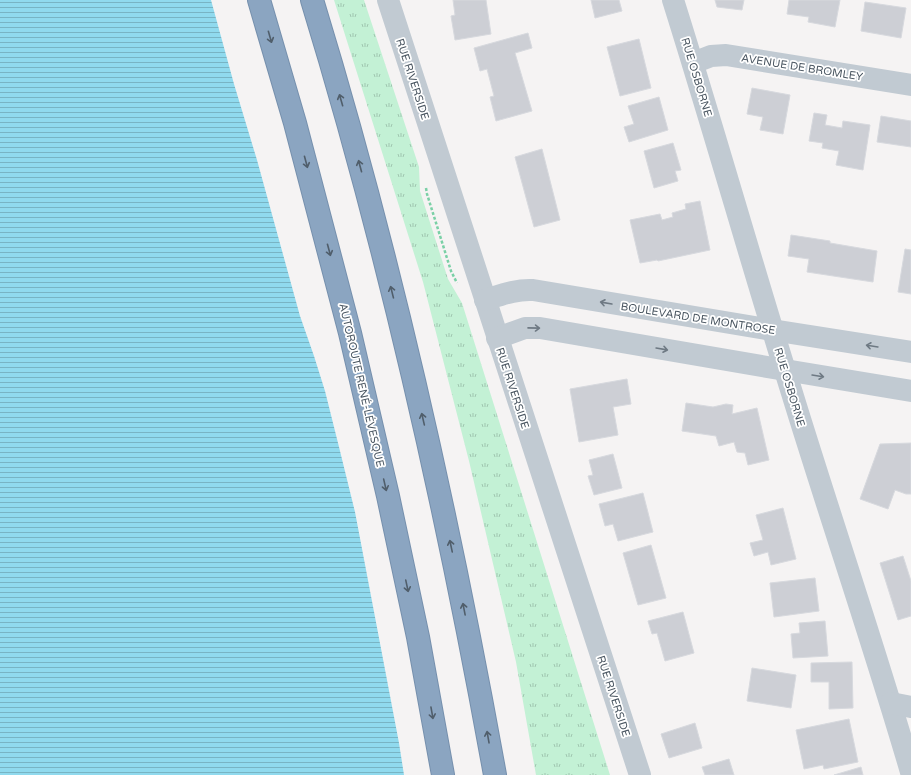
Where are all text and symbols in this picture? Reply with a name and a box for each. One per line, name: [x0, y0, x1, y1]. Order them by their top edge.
one-way arrow: [267, 31, 274, 44]
street label: RUE OSBORNE: [678, 36, 715, 118]
street label: RUE RIVERSIDE: [393, 37, 432, 121]
street label: AVENUE DE BROMLEY: [740, 51, 864, 84]
one-way arrow: [337, 94, 344, 107]
one-way arrow: [303, 156, 310, 169]
one-way arrow: [355, 160, 363, 173]
one-way arrow: [326, 243, 333, 256]
one-way arrow: [388, 286, 396, 299]
one-way arrow: [600, 298, 613, 306]
street label: BOULEVARD DE MONTROSE: [620, 300, 776, 337]
street label: AUTOROUTE RENÉ-LÉVESQUE: [336, 302, 388, 468]
one-way arrow: [527, 324, 540, 332]
one-way arrow: [866, 342, 879, 350]
one-way arrow: [655, 345, 668, 353]
street label: RUE RIVERSIDE: [493, 346, 532, 430]
street label: RUE OSBORNE: [771, 346, 808, 428]
one-way arrow: [811, 372, 824, 380]
one-way arrow: [418, 412, 426, 425]
one-way arrow: [382, 479, 390, 492]
one-way arrow: [447, 539, 455, 552]
one-way arrow: [404, 579, 412, 592]
one-way arrow: [459, 603, 467, 616]
street label: RUE RIVERSIDE: [594, 654, 633, 738]
one-way arrow: [428, 706, 436, 719]
one-way arrow: [484, 731, 492, 744]

